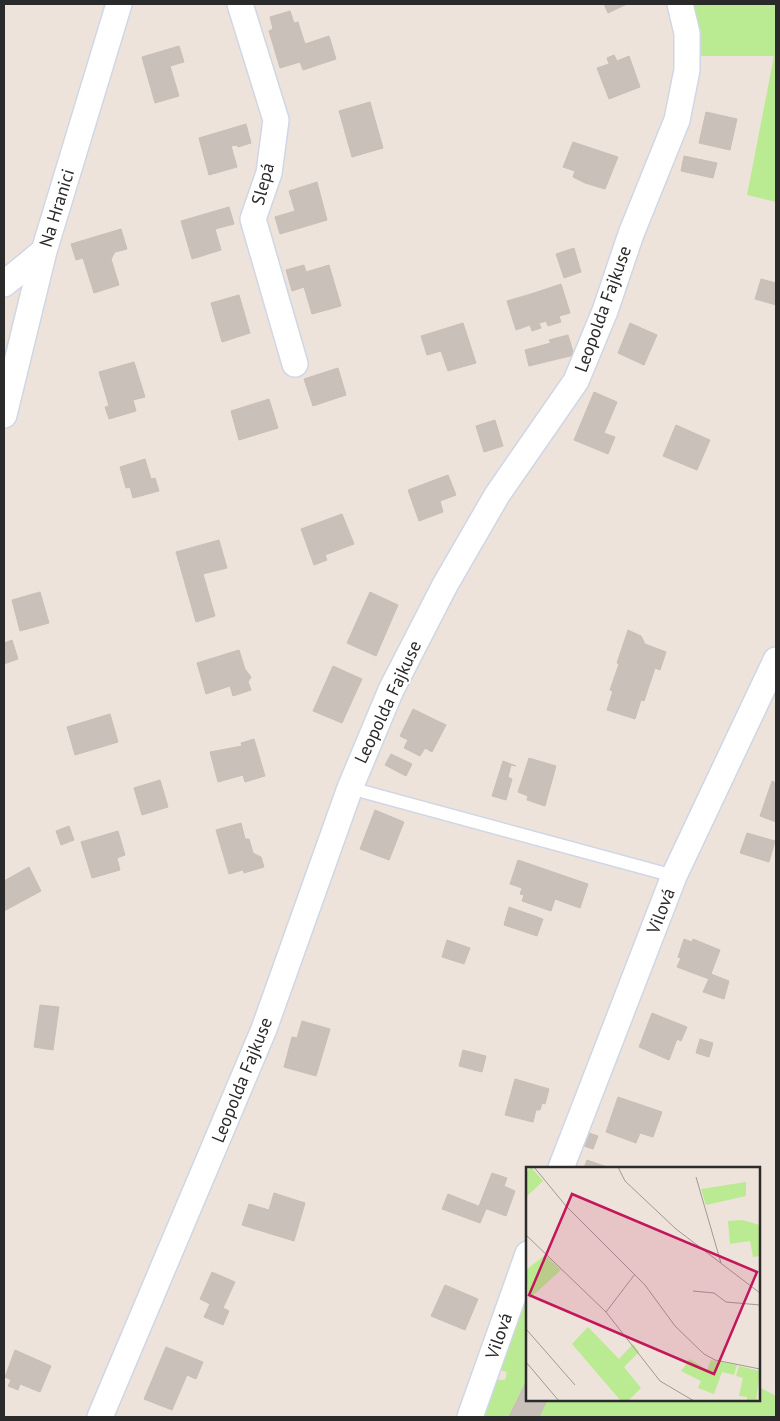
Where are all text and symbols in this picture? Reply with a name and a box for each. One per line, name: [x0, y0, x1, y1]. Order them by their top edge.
street label: Slepá: [246, 160, 279, 207]
street label: Na Hranici: [34, 166, 79, 250]
street label: Leopolda Fajkuse: [569, 242, 636, 375]
street label: Leopolda Fajkuse: [349, 637, 426, 767]
street label: Vilová: [641, 885, 680, 938]
street label: Leopolda Fajkuse: [206, 1014, 277, 1146]
inset map: [526, 1167, 760, 1401]
street label: Vilová: [480, 1310, 517, 1363]

